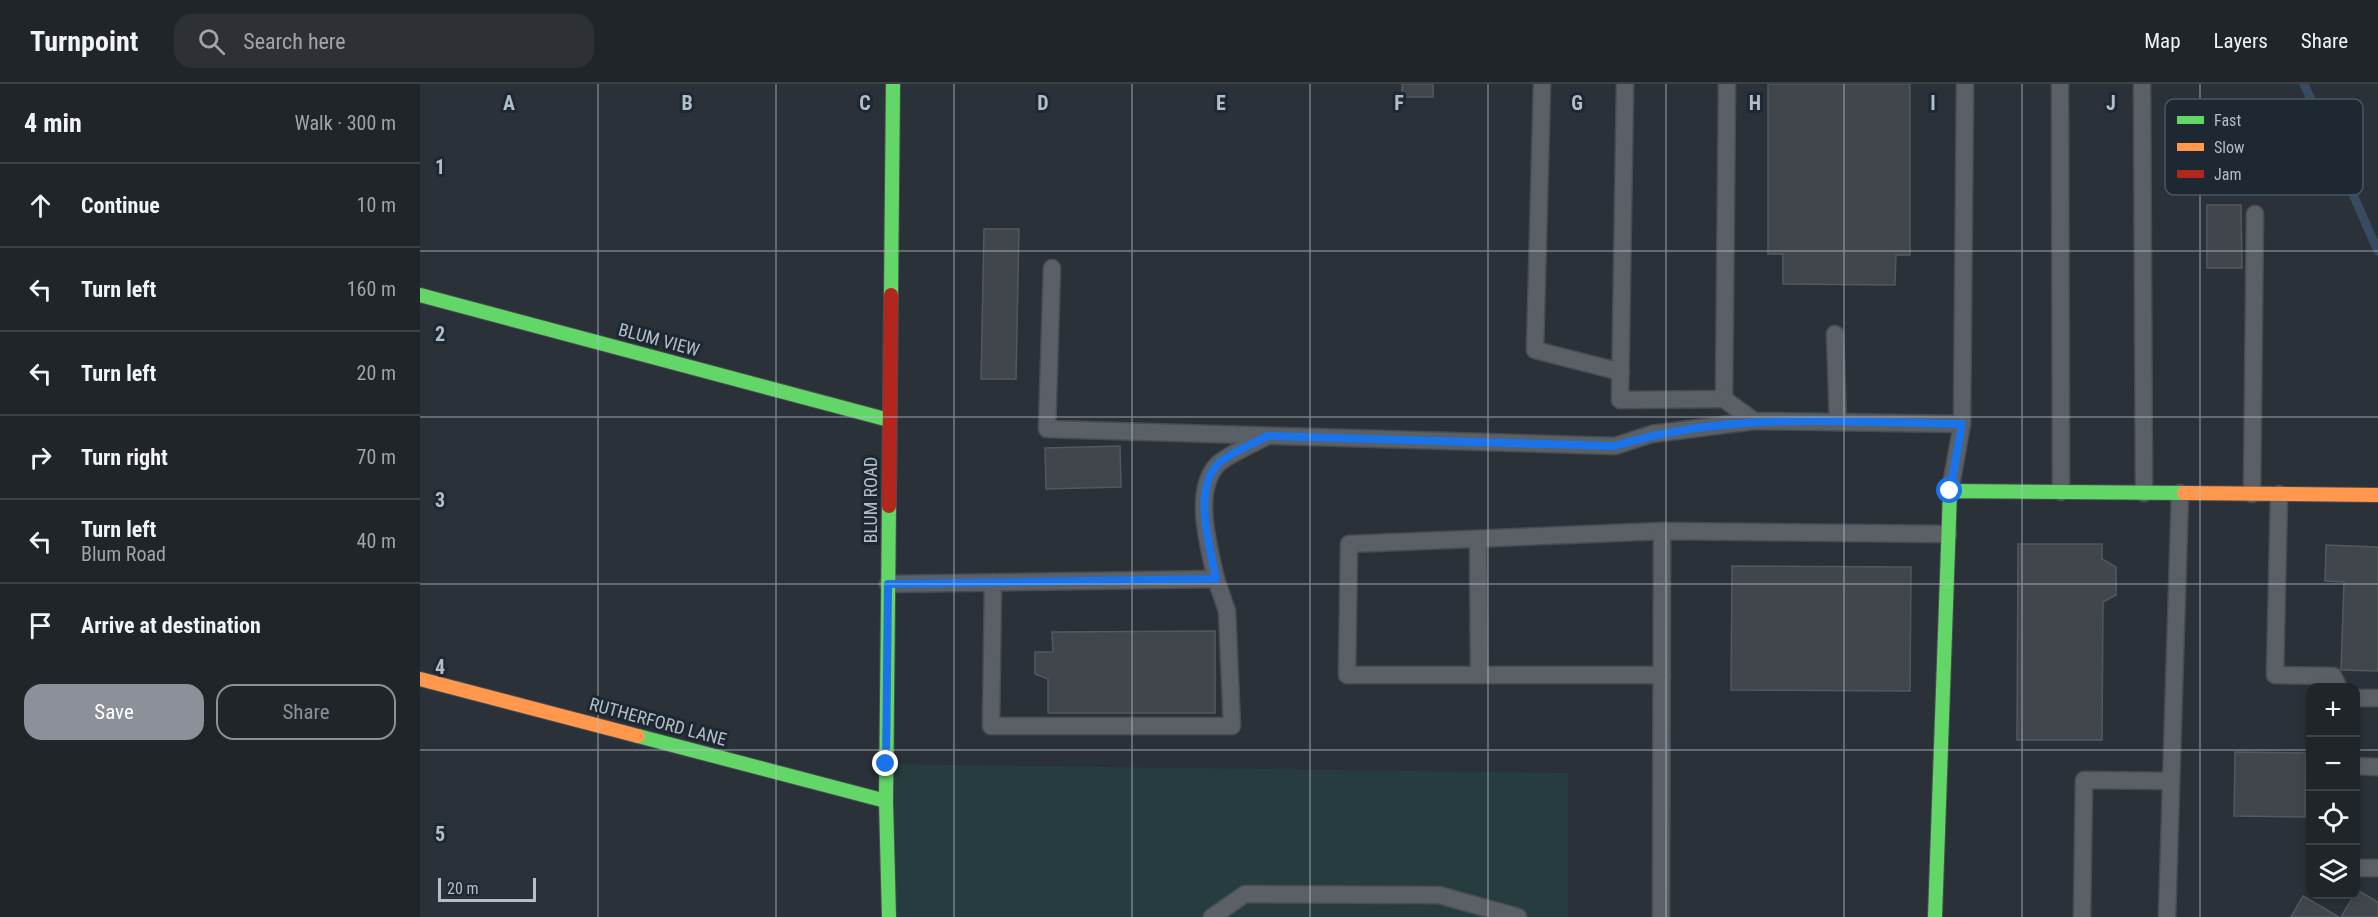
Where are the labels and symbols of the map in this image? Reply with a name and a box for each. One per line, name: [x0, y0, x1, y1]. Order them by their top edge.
text: A: [503, 91, 515, 115]
text: B: [681, 91, 693, 115]
text: C: [859, 91, 871, 115]
text: D: [1037, 91, 1049, 115]
text: E: [1216, 91, 1226, 115]
text: F: [1394, 91, 1404, 115]
text: G: [1571, 91, 1583, 115]
text: H: [1749, 91, 1761, 115]
text: I: [1930, 91, 1936, 115]
text: J: [2106, 91, 2116, 115]
legend: [2165, 99, 2363, 195]
text: Fast: [2214, 111, 2241, 130]
text: Slow: [2214, 138, 2244, 157]
text: 1: [435, 155, 445, 179]
text: Jam: [2214, 165, 2241, 184]
street label: BLUM VIEW: [616, 319, 702, 360]
text: 2: [435, 322, 445, 346]
street label: BLUM ROAD: [860, 457, 881, 543]
route start: [1936, 477, 1962, 503]
text: 3: [435, 488, 445, 512]
text: 4: [435, 655, 445, 679]
street label: RUTHERFORD LANE: [587, 693, 729, 750]
route end: [872, 750, 898, 776]
text: 5: [435, 822, 445, 846]
scale bar: [438, 875, 536, 902]

